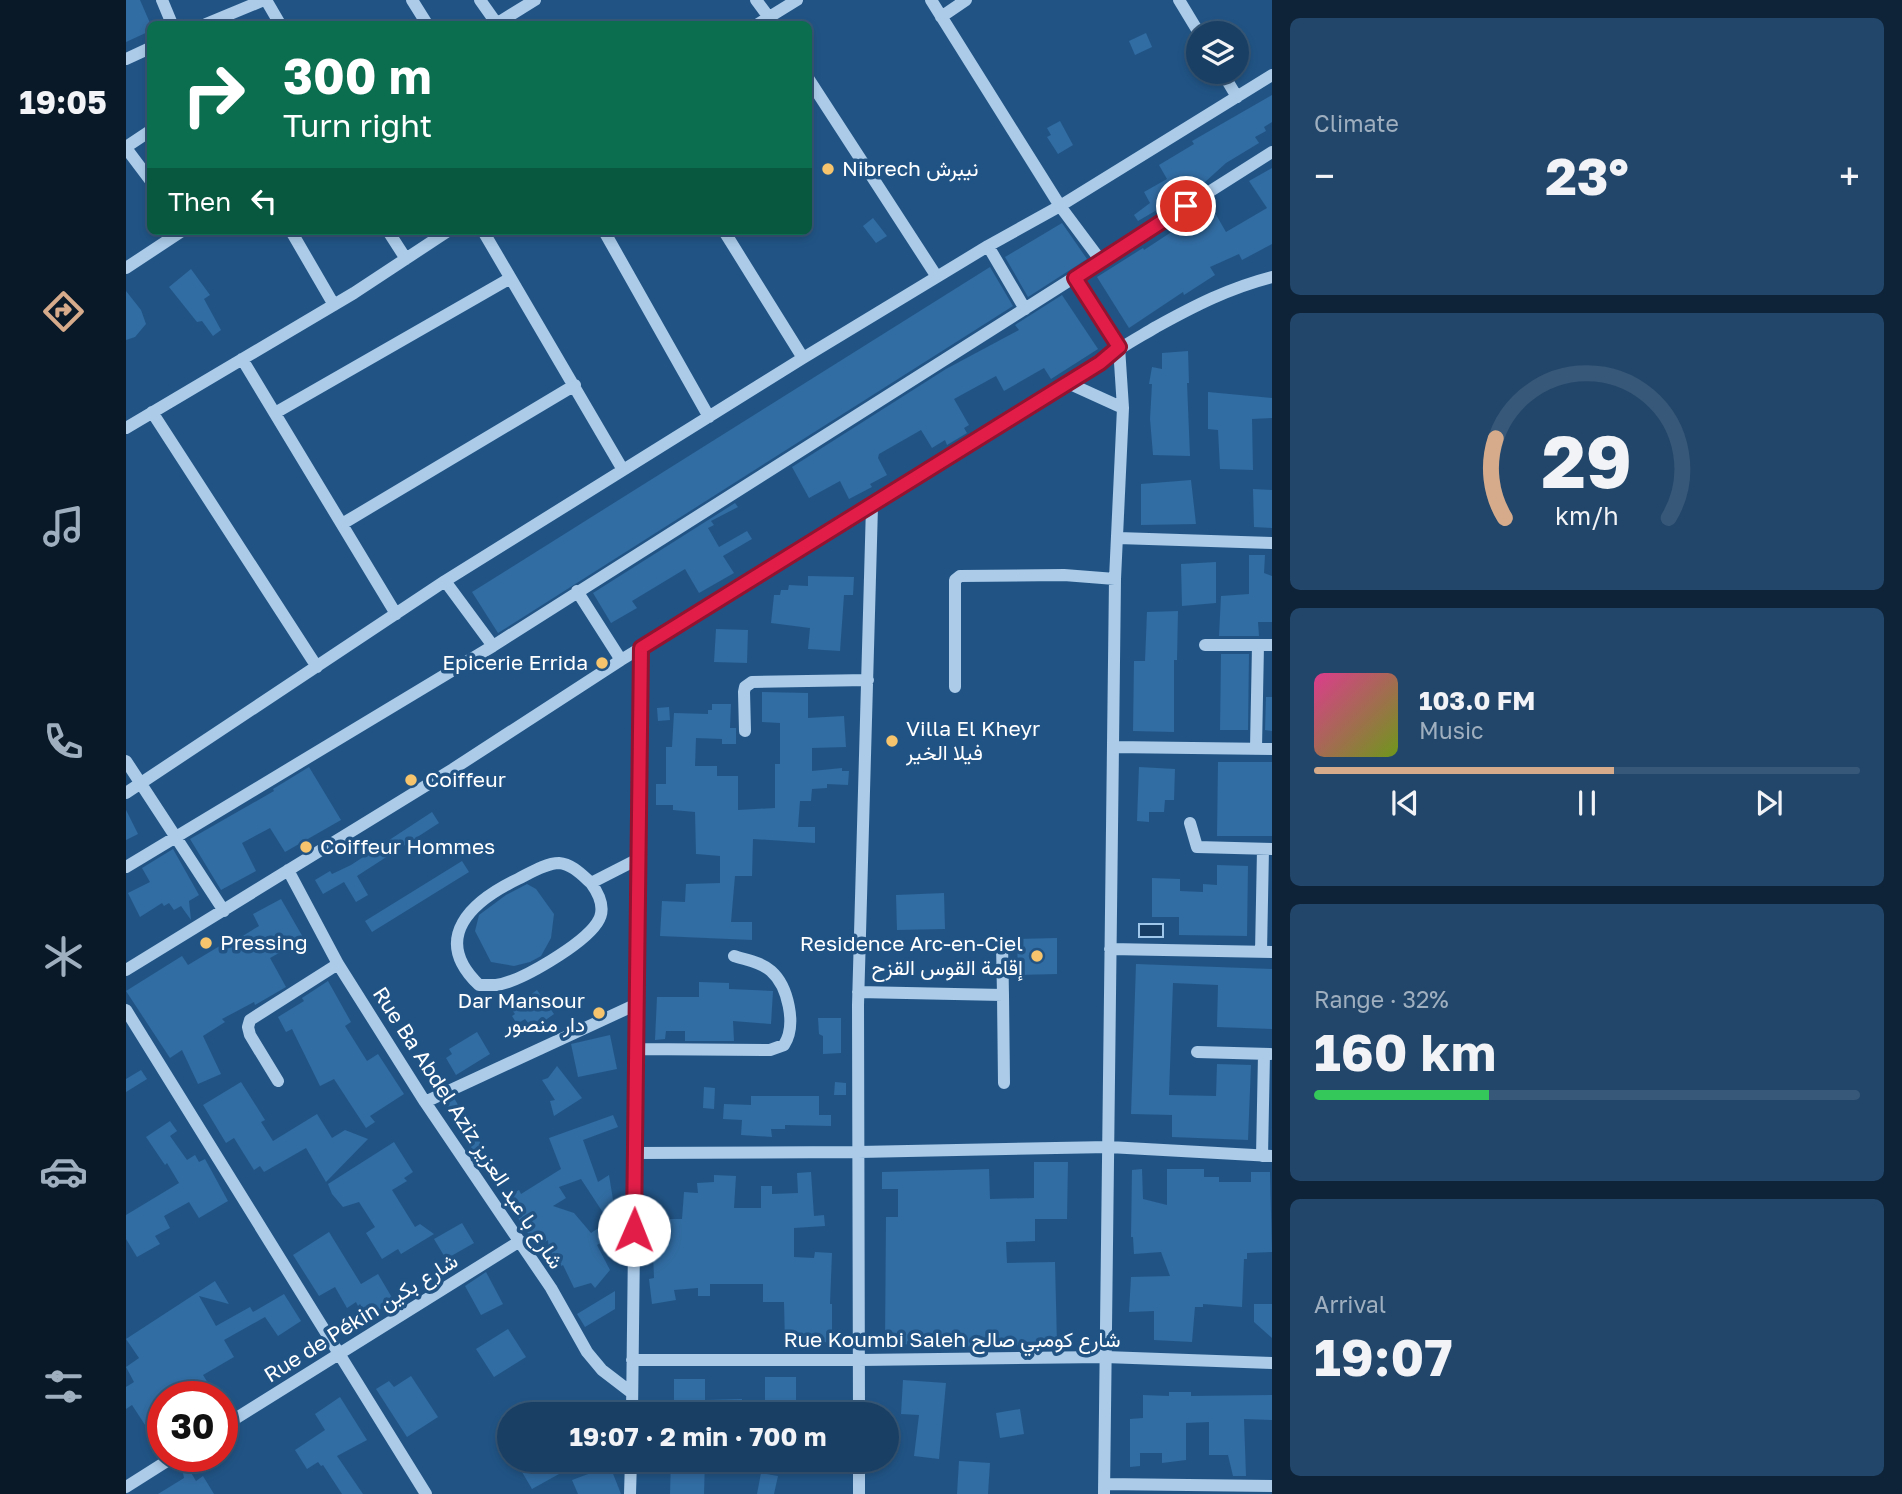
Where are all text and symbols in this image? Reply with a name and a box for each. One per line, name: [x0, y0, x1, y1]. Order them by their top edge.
map controls: [1186, 21, 1249, 84]
button: layers: [1186, 21, 1249, 84]
text: 300 m: [283, 46, 432, 105]
icon: right: [168, 49, 259, 140]
text: 19:05: [19, 83, 107, 121]
text: Turn right: [283, 106, 432, 144]
text: Climate: [1314, 109, 1399, 137]
text: 23°: [1545, 144, 1629, 206]
text: −: [1314, 153, 1335, 198]
text: +: [1839, 153, 1860, 198]
place label: Nibrech نيبرش: [842, 155, 978, 182]
marker: Nibrech نيبرش: [820, 161, 836, 177]
pin: [1156, 176, 1216, 236]
icon: left: [245, 182, 283, 220]
text: Then: [168, 186, 231, 217]
icon: arrive: [1167, 187, 1205, 225]
icon: directions: [39, 287, 88, 336]
text: 29: [1542, 417, 1632, 504]
text: km/h: [1555, 500, 1619, 531]
icon: music: [39, 502, 88, 551]
place label: Epicerie Errida: [442, 649, 588, 675]
marker: Epicerie Errida: [594, 655, 610, 671]
text: 103.0 FM: [1419, 685, 1535, 716]
place label: Villa El Kheyr فيلا الخير: [905, 715, 1040, 766]
text: Music: [1419, 716, 1484, 744]
icon: phone: [39, 717, 88, 766]
marker: Villa El Kheyr فيلا الخير: [884, 733, 900, 749]
place label: Coiffeur: [425, 766, 506, 792]
marker: Coiffeur: [403, 772, 419, 788]
icon: previous: [1386, 784, 1424, 822]
icon: pause: [1568, 784, 1606, 822]
icon: next: [1750, 784, 1788, 822]
place label: Coiffeur Hommes: [320, 833, 495, 859]
marker: Coiffeur Hommes: [298, 839, 314, 855]
place label: Pressing: [220, 929, 308, 955]
place label: Residence Arc-en-Ciel إقامة القوس القزح: [800, 930, 1023, 982]
icon: climate: [39, 932, 88, 981]
marker: Pressing: [198, 935, 214, 951]
marker: Residence Arc-en-Ciel إقامة القوس القزح: [1029, 948, 1045, 964]
street label: Rue Ba Abdel Aziz شارع با عبد العزيز: [366, 981, 570, 1275]
text: Range · 32%: [1314, 985, 1449, 1013]
place label: Dar Mansour دار منصور: [458, 987, 585, 1038]
marker: Dar Mansour دار منصور: [591, 1005, 607, 1021]
text: 160 km: [1314, 1020, 1496, 1082]
icon: car: [39, 1147, 88, 1196]
position arrow: [597, 1193, 671, 1267]
street label: Rue de Pékin شارع بكين: [259, 1247, 463, 1389]
text: Arrival: [1314, 1290, 1386, 1318]
text: 19:07: [1314, 1325, 1453, 1387]
street label: Rue Koumbi Saleh شارع كومبي صالح: [784, 1326, 1120, 1357]
icon: filters: [39, 1362, 88, 1411]
speed limit sign: 30: [147, 1381, 238, 1472]
text: 19:07 · 2 min · 700 m: [569, 1421, 827, 1452]

